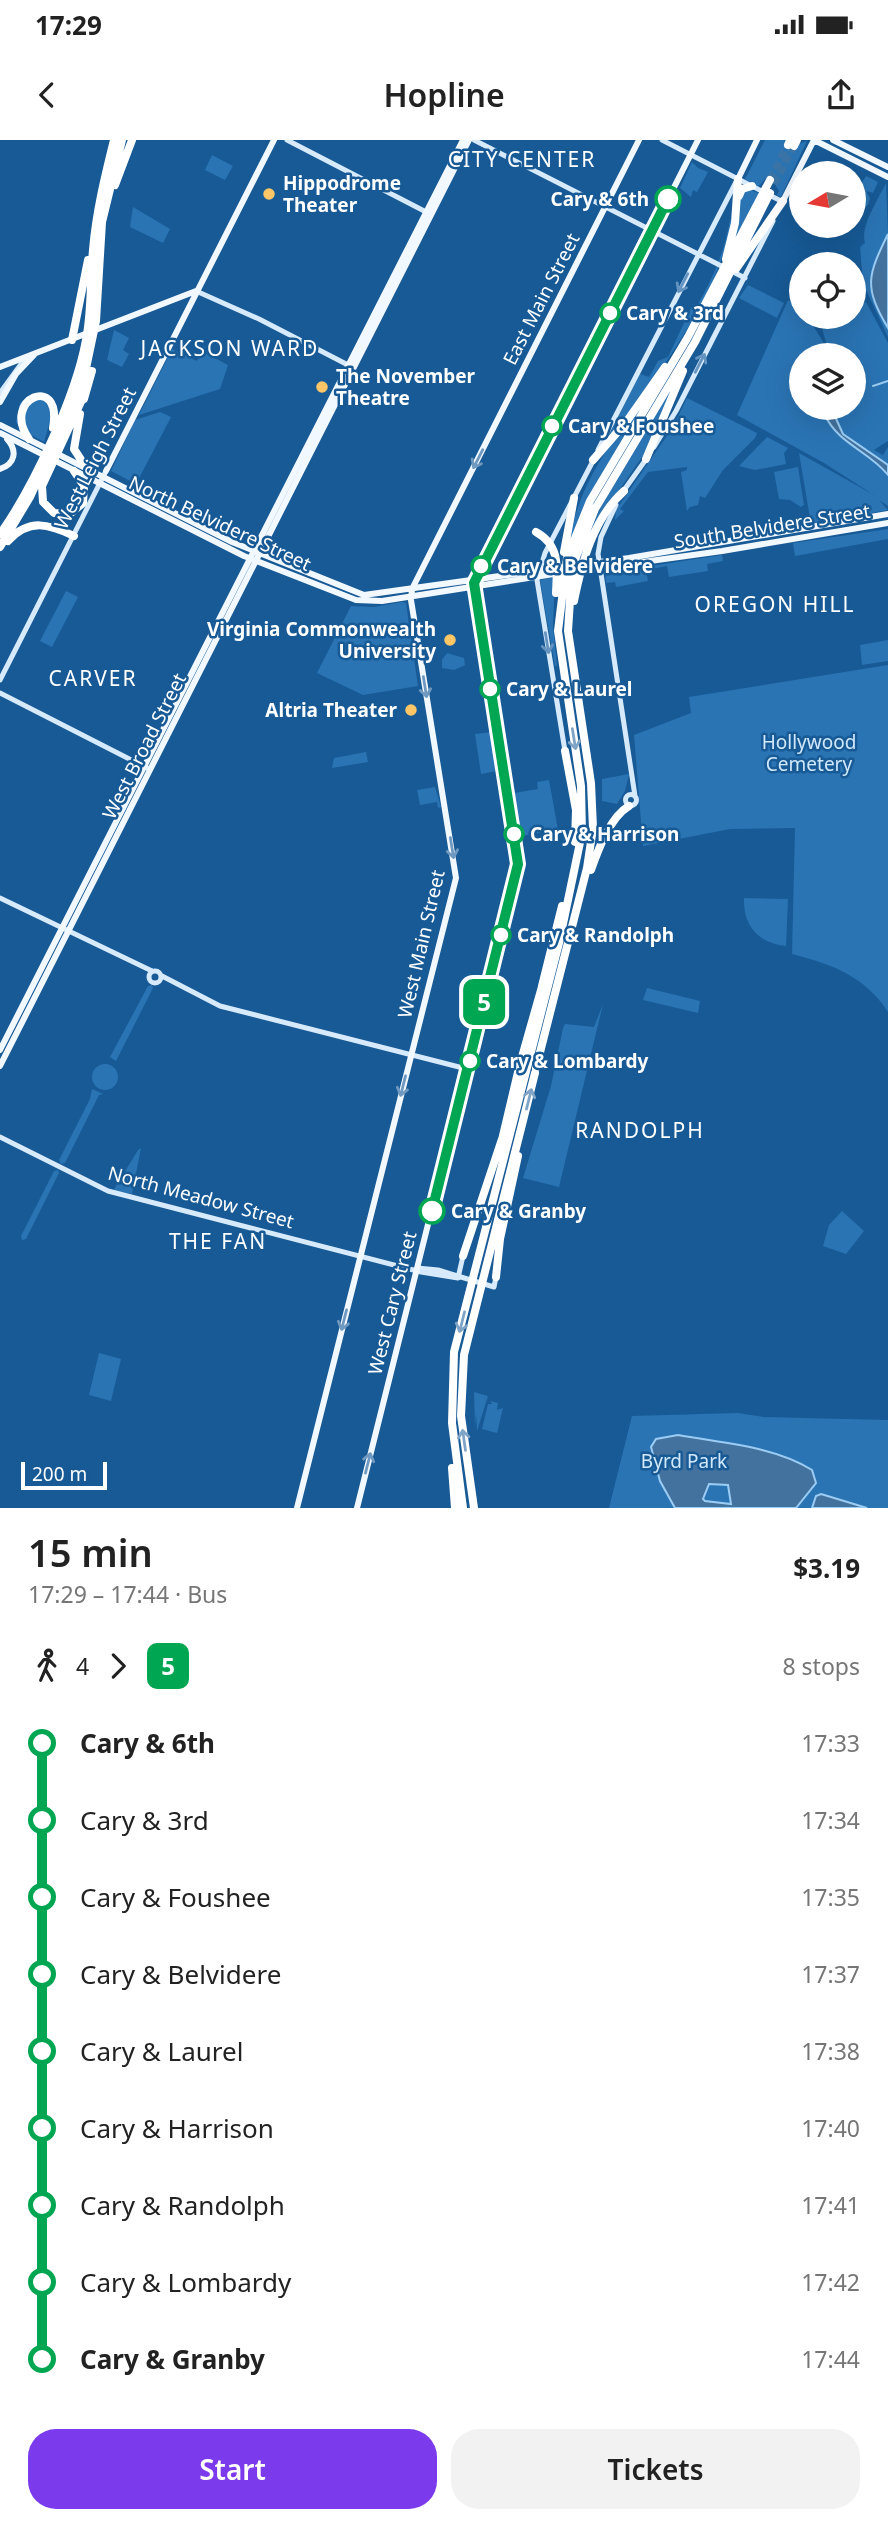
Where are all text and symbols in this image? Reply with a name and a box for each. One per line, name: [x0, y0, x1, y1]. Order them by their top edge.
text: 17:29: [35, 7, 102, 43]
text: Hopline: [383, 73, 505, 116]
icon: back: [28, 76, 66, 114]
icon: share: [822, 76, 860, 114]
district label: CITY CENTER: [448, 145, 596, 173]
north arrow: [789, 161, 866, 238]
map controls: [789, 161, 866, 420]
place label: Hippodrome Theater: [283, 170, 401, 218]
marker: Hippodrome Theater: [261, 186, 277, 202]
place label: Cary & 6th: [550, 186, 649, 212]
marker: Cary & 6th: [655, 186, 681, 212]
street label: East Main Street: [497, 229, 585, 369]
button: locate: [789, 252, 866, 329]
one-way arrow: [675, 272, 689, 293]
place label: Cary & 3rd: [626, 300, 724, 326]
marker: Cary & 3rd: [600, 303, 620, 323]
district label: JACKSON WARD: [139, 334, 319, 362]
button: layers: [789, 343, 866, 420]
one-way arrow: [694, 353, 708, 374]
place label: The November Theatre: [336, 363, 476, 411]
marker: The November Theatre: [314, 379, 330, 395]
street label: West Leigh Street: [48, 383, 142, 533]
place label: Cary & Foushee: [568, 413, 714, 439]
marker: Cary & Foushee: [542, 416, 562, 436]
one-way arrow: [470, 448, 484, 469]
street label: North Belvidere Street: [125, 469, 316, 577]
street label: South Belvidere Street: [672, 498, 872, 554]
place label: Cary & Belvidere: [497, 553, 653, 579]
marker: Cary & Belvidere: [471, 556, 491, 576]
district label: OREGON HILL: [695, 590, 855, 618]
place label: Virginia Commonwealth University: [207, 616, 436, 664]
one-way arrow: [541, 631, 554, 654]
marker: Virginia Commonwealth University: [442, 632, 458, 648]
district label: CARVER: [48, 664, 138, 692]
street label: West Broad Street: [96, 668, 192, 823]
one-way arrow: [419, 675, 432, 698]
place label: Cary & Laurel: [506, 676, 633, 702]
marker: Cary & Laurel: [480, 679, 500, 699]
place label: Altria Theater: [265, 697, 398, 723]
marker: Altria Theater: [403, 702, 419, 718]
one-way arrow: [568, 728, 581, 750]
park label: Hollywood Cemetery: [762, 729, 856, 777]
place label: Cary & Harrison: [530, 821, 679, 847]
marker: Cary & Harrison: [504, 824, 524, 844]
one-way arrow: [446, 836, 459, 859]
street label: West Main Street: [391, 867, 451, 1021]
place label: Cary & Randolph: [517, 922, 674, 948]
marker: Cary & Randolph: [491, 925, 511, 945]
line badge: 5: [461, 979, 507, 1025]
text: 5: [477, 985, 491, 1018]
place label: Cary & Lombardy: [486, 1048, 649, 1074]
marker: Cary & Lombardy: [460, 1051, 480, 1071]
one-way arrow: [396, 1075, 409, 1097]
one-way arrow: [523, 1088, 536, 1111]
district label: RANDOLPH: [575, 1116, 705, 1144]
street label: North Meadow Street: [105, 1160, 297, 1234]
marker: Cary & Granby: [419, 1198, 445, 1224]
place label: Cary & Granby: [451, 1198, 586, 1224]
district label: THE FAN: [169, 1227, 267, 1255]
street label: West Cary Street: [362, 1228, 422, 1378]
one-way arrow: [337, 1309, 350, 1331]
one-way arrow: [455, 1310, 468, 1333]
one-way arrow: [458, 1430, 471, 1452]
park label: Byrd Park: [641, 1448, 727, 1474]
one-way arrow: [362, 1452, 375, 1474]
scale bar: [21, 1459, 107, 1491]
text: 200 m: [32, 1461, 87, 1487]
text: 15 min: [28, 1526, 153, 1578]
text: $3.19: [793, 1550, 860, 1586]
text: 17:29 – 17:44 · Bus: [28, 1578, 227, 1610]
icon: walk: [28, 1647, 66, 1685]
icon: forward: [99, 1647, 137, 1685]
text: 5: [161, 1649, 175, 1682]
text: 4: [76, 1650, 89, 1682]
text: 8 stops: [782, 1650, 860, 1682]
text: Cary & 6th: [80, 1725, 215, 1761]
text: 17:33: [801, 1727, 860, 1759]
text: Cary & 3rd: [80, 1802, 209, 1838]
text: 17:34: [801, 1804, 860, 1836]
text: Cary & Foushee: [80, 1879, 271, 1915]
text: 17:35: [801, 1881, 860, 1913]
text: Cary & Belvidere: [80, 1956, 281, 1992]
text: 17:37: [801, 1958, 860, 1990]
text: Cary & Laurel: [80, 2033, 243, 2069]
text: 17:38: [801, 2035, 860, 2067]
text: Cary & Harrison: [80, 2110, 274, 2146]
text: 17:40: [801, 2112, 860, 2144]
text: Cary & Randolph: [80, 2187, 285, 2223]
text: 17:41: [801, 2189, 860, 2221]
text: Cary & Lombardy: [80, 2264, 291, 2300]
text: 17:42: [801, 2266, 860, 2298]
text: Cary & Granby: [80, 2341, 265, 2377]
text: 17:44: [801, 2343, 860, 2375]
button: Start: [28, 2429, 437, 2509]
button: Tickets: [451, 2429, 860, 2509]

